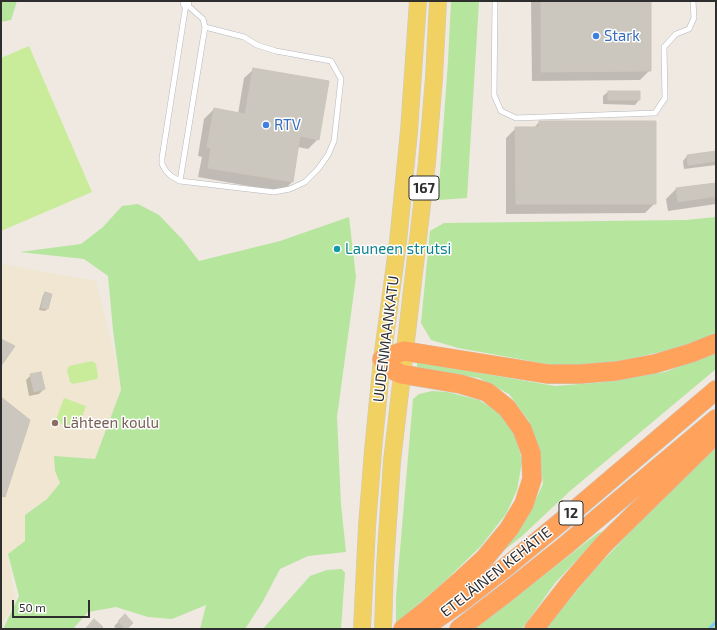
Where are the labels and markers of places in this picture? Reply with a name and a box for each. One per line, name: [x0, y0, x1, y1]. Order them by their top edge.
place label: Stark: [604, 27, 640, 45]
marker: Stark: [591, 31, 601, 41]
place label: RTV: [274, 116, 301, 134]
marker: RTV: [261, 120, 271, 130]
place label: Launeen strutsi: [345, 240, 451, 258]
marker: Launeen strutsi: [332, 244, 342, 254]
place label: Lähteen koulu: [63, 414, 159, 432]
marker: Lähteen koulu: [50, 418, 60, 428]

